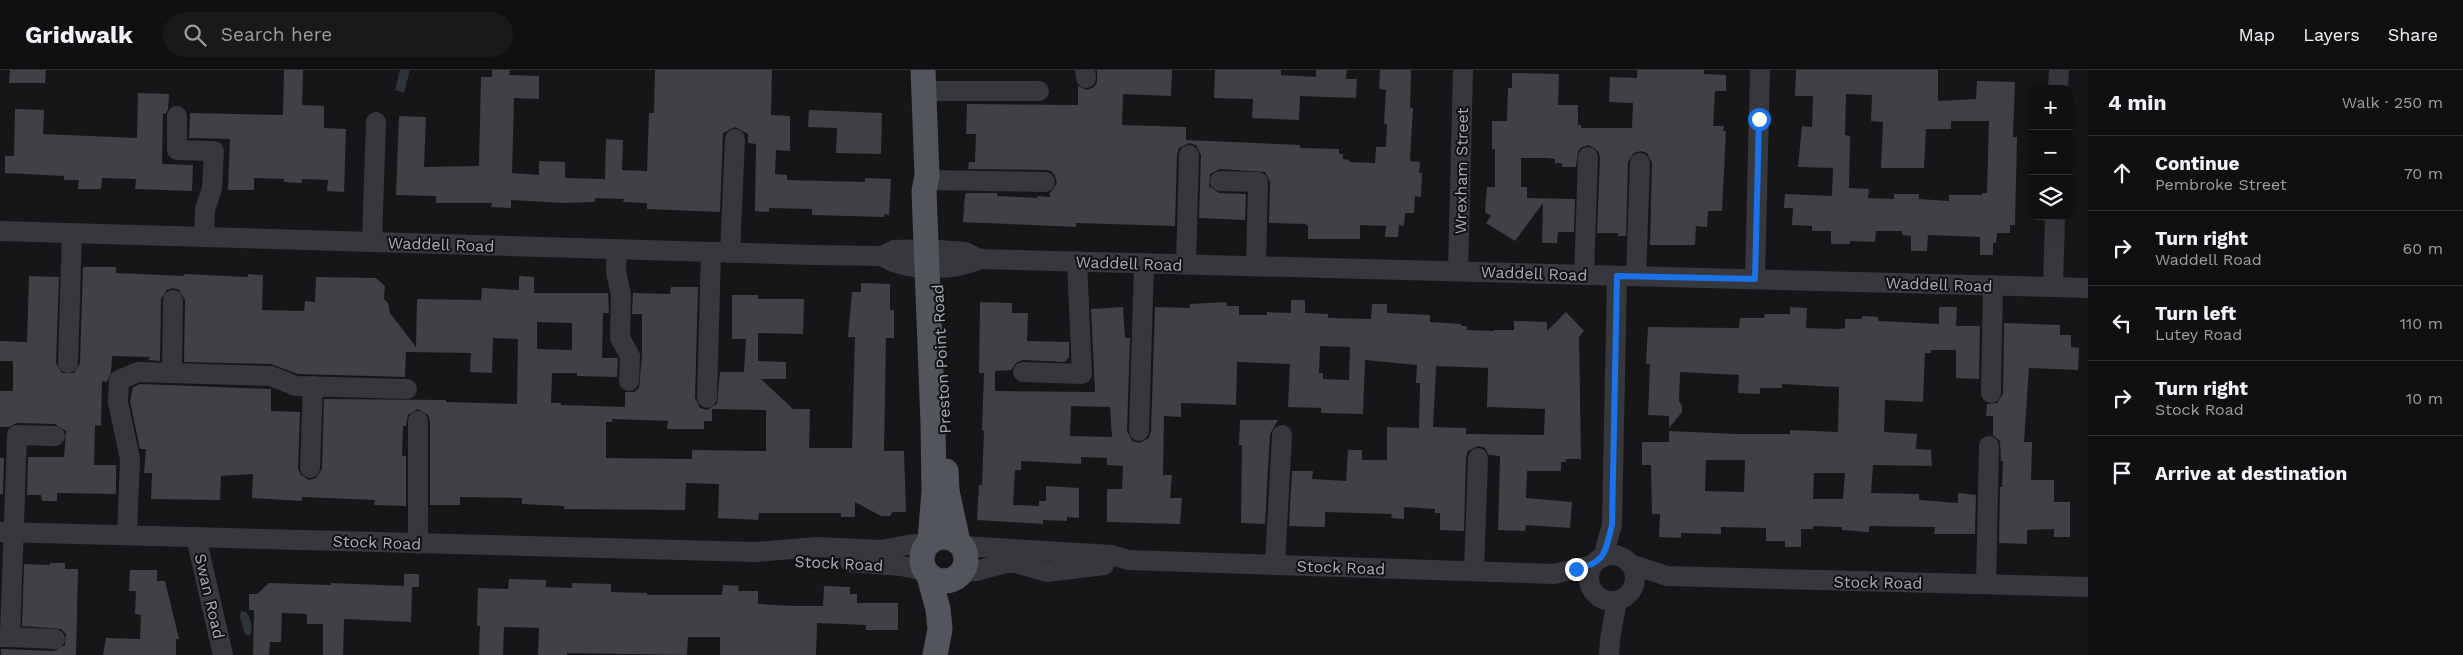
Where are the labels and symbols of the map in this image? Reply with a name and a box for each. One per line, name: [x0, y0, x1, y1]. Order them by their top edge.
street label: Wrexham Street: [1451, 107, 1472, 234]
route start: [1748, 108, 1771, 131]
street label: Waddell Road: [387, 233, 495, 256]
street label: Waddell Road: [1075, 252, 1183, 275]
street label: Waddell Road: [1480, 262, 1588, 285]
street label: Waddell Road: [1885, 273, 1993, 296]
street label: Preston Point Road: [928, 284, 955, 434]
street label: Stock Road: [332, 531, 422, 554]
street label: Swan Road: [190, 552, 229, 641]
street label: Stock Road: [794, 552, 884, 575]
street label: Stock Road: [1296, 556, 1386, 579]
route end: [1565, 558, 1588, 581]
street label: Stock Road: [1833, 572, 1923, 593]

